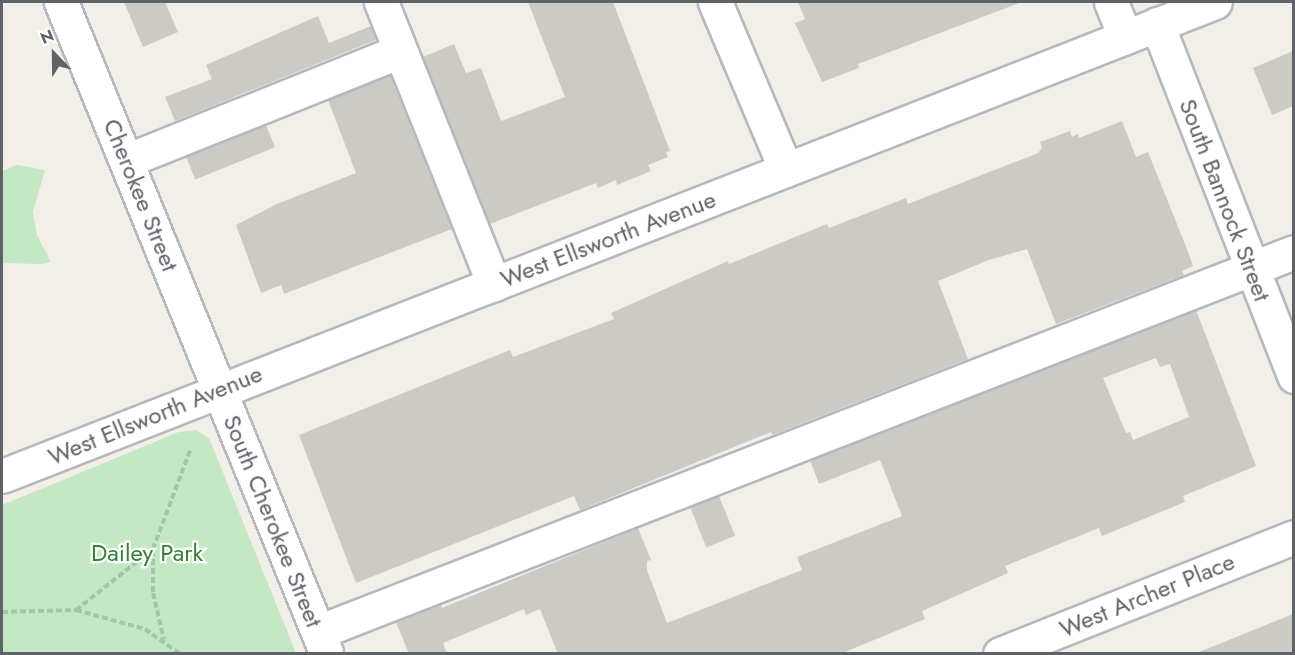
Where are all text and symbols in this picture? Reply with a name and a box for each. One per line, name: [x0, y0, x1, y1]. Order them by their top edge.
north arrow: [24, 24, 84, 84]
text: N: [37, 24, 57, 50]
street label: South Bannock Street: [1173, 95, 1277, 305]
street label: Cherokee Street: [97, 115, 185, 275]
street label: West Ellsworth Avenue: [496, 185, 720, 293]
street label: West Ellsworth Avenue: [44, 359, 266, 471]
street label: South Cherokee Street: [217, 411, 329, 631]
park label: Dailey Park: [91, 539, 203, 567]
street label: West Archer Place: [1055, 547, 1239, 643]

